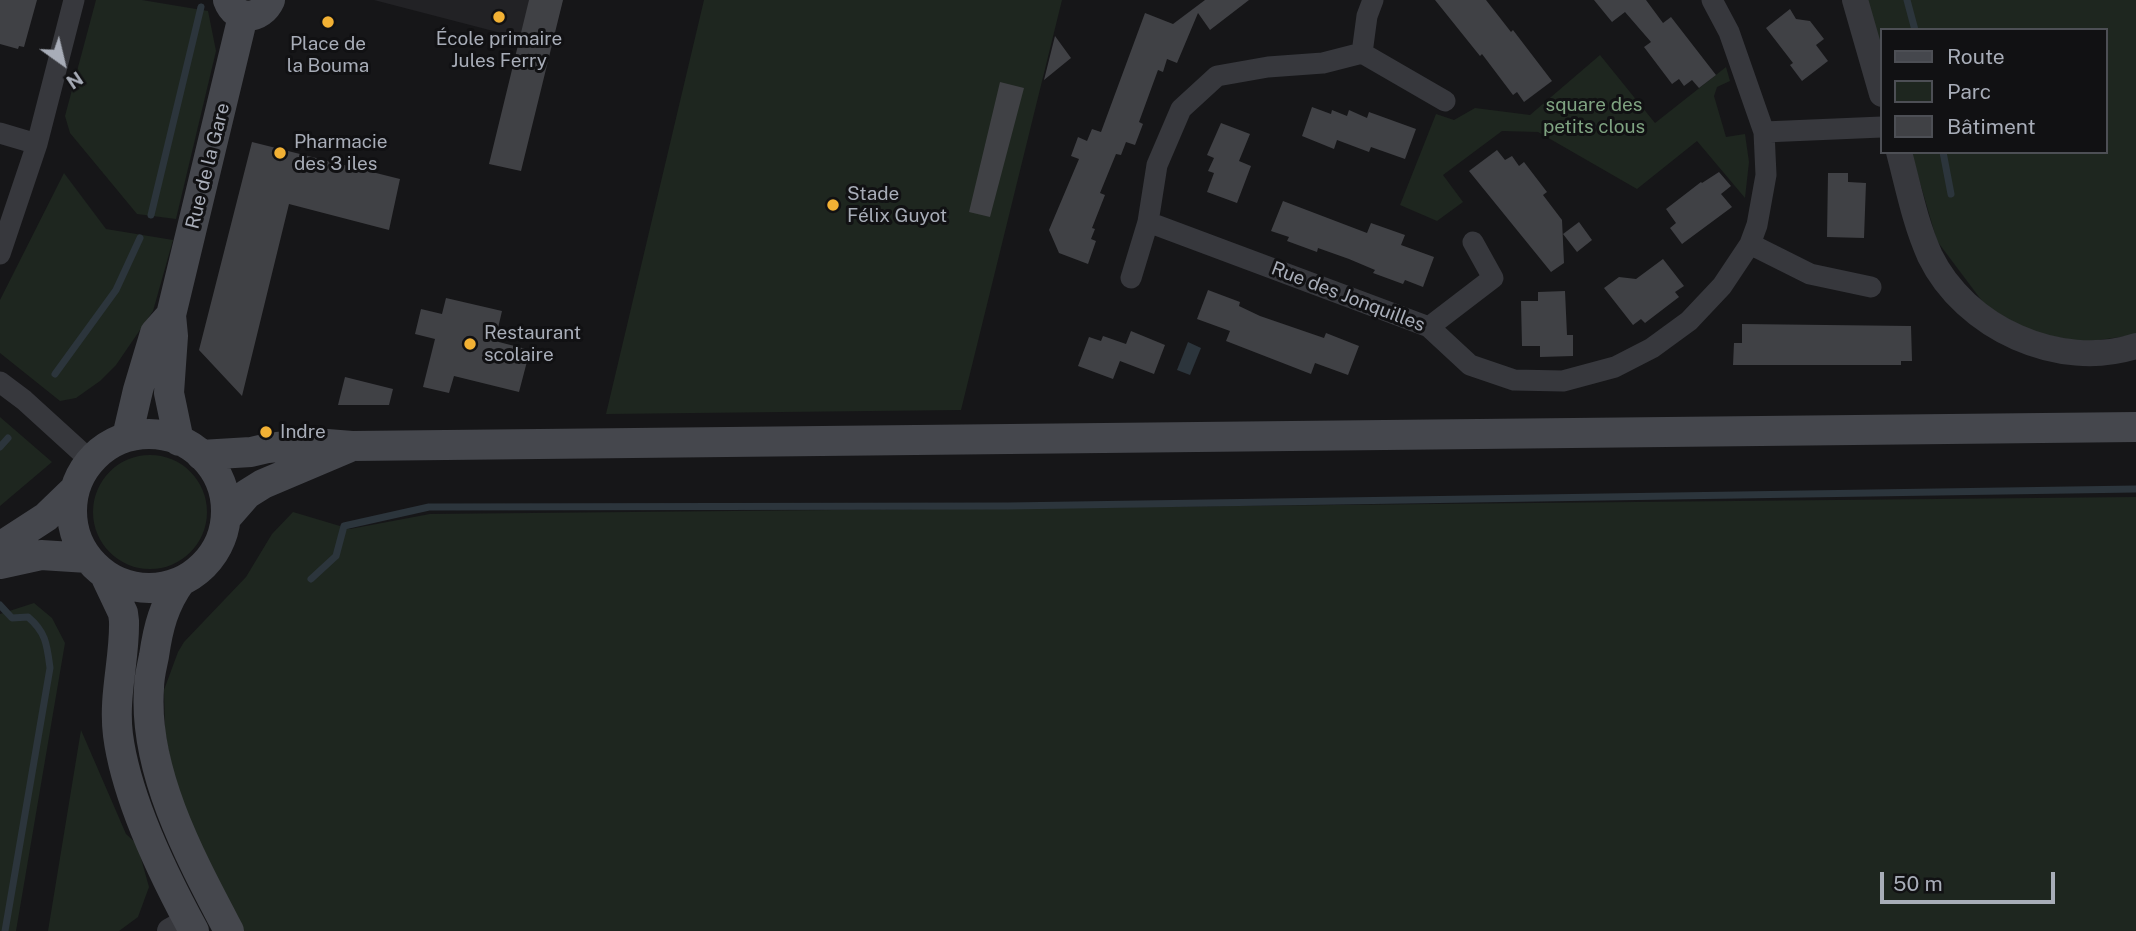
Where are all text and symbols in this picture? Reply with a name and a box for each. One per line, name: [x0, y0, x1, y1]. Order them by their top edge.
marker: École primaire Jules Ferry: [491, 9, 507, 25]
marker: Place de la Bouma: [320, 14, 336, 30]
north arrow: [28, 28, 98, 98]
place label: École primaire Jules Ferry: [436, 28, 562, 72]
legend: [1881, 28, 2108, 154]
place label: Place de la Bouma: [287, 33, 369, 77]
text: Route: [1947, 44, 2005, 69]
text: N: [62, 67, 87, 94]
text: Parc: [1947, 79, 1991, 104]
park label: square des petits clous: [1543, 94, 1645, 138]
street label: Rue de la Gare: [181, 101, 235, 231]
text: Bâtiment: [1947, 114, 2036, 139]
place label: Pharmacie des 3 iles: [294, 131, 388, 175]
marker: Pharmacie des 3 iles: [272, 145, 288, 161]
place label: Stade Félix Guyot: [847, 183, 947, 227]
marker: Stade Félix Guyot: [825, 197, 841, 213]
street label: Rue des Jonquilles: [1268, 257, 1428, 337]
place label: Restaurant scolaire: [484, 322, 581, 366]
marker: Restaurant scolaire: [462, 336, 478, 352]
place label: Indre: [280, 421, 326, 443]
marker: Indre: [258, 424, 274, 440]
scale bar: [1884, 858, 2059, 902]
text: 50 m: [1893, 871, 1943, 896]

